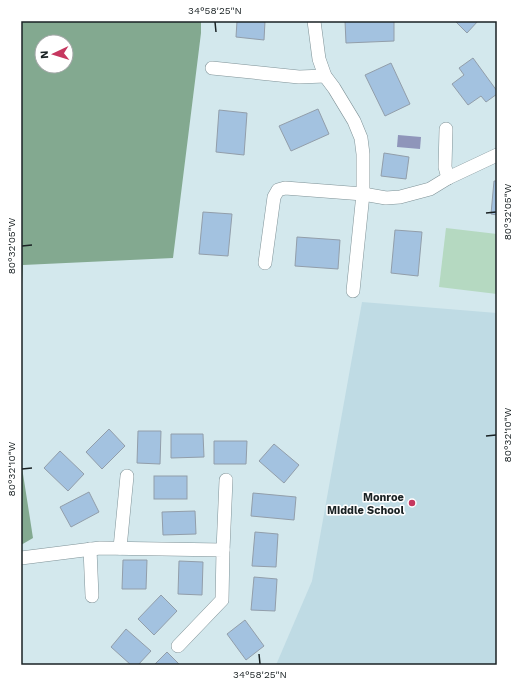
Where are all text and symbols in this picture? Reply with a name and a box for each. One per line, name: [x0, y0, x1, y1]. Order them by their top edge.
text: 34°58'25"N: [188, 5, 242, 16]
north arrow: [34, 34, 74, 74]
text: N: [38, 50, 51, 59]
text: 80°32'05"W: [502, 183, 513, 240]
text: 80°32'05"W: [6, 217, 17, 274]
text: 80°32'10"W: [502, 407, 513, 462]
text: 80°32'10"W: [6, 441, 17, 496]
place label: Monroe Middle School: [327, 491, 404, 517]
marker: Monroe Middle School: [407, 498, 417, 508]
text: 34°58'25"N: [233, 669, 287, 680]

